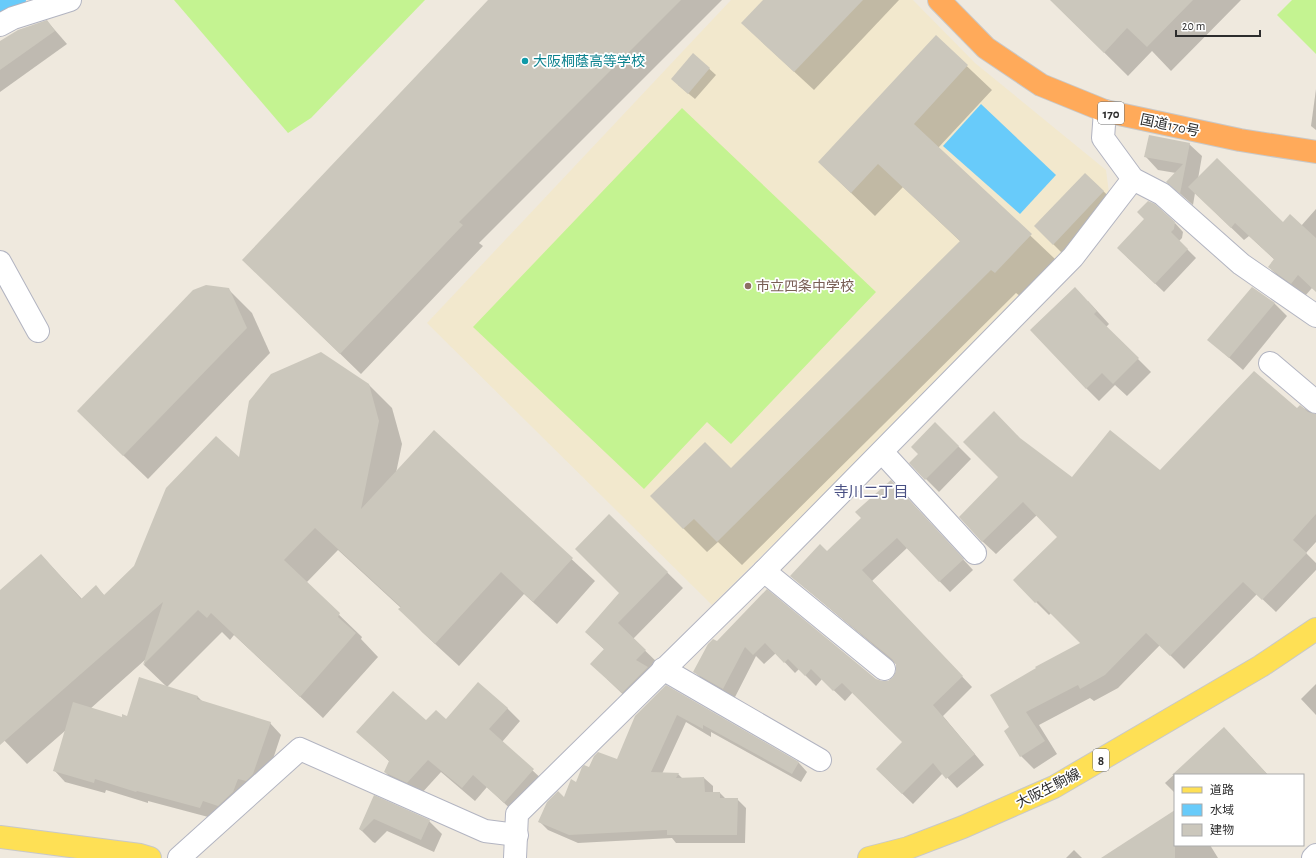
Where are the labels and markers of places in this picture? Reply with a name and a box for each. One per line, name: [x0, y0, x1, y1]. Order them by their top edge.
place label: 大阪桐蔭高等学校: [533, 53, 645, 69]
marker: 大阪桐蔭高等学校: [520, 56, 530, 66]
place label: 市立四条中学校: [756, 279, 854, 294]
marker: 市立四条中学校: [743, 281, 753, 291]

